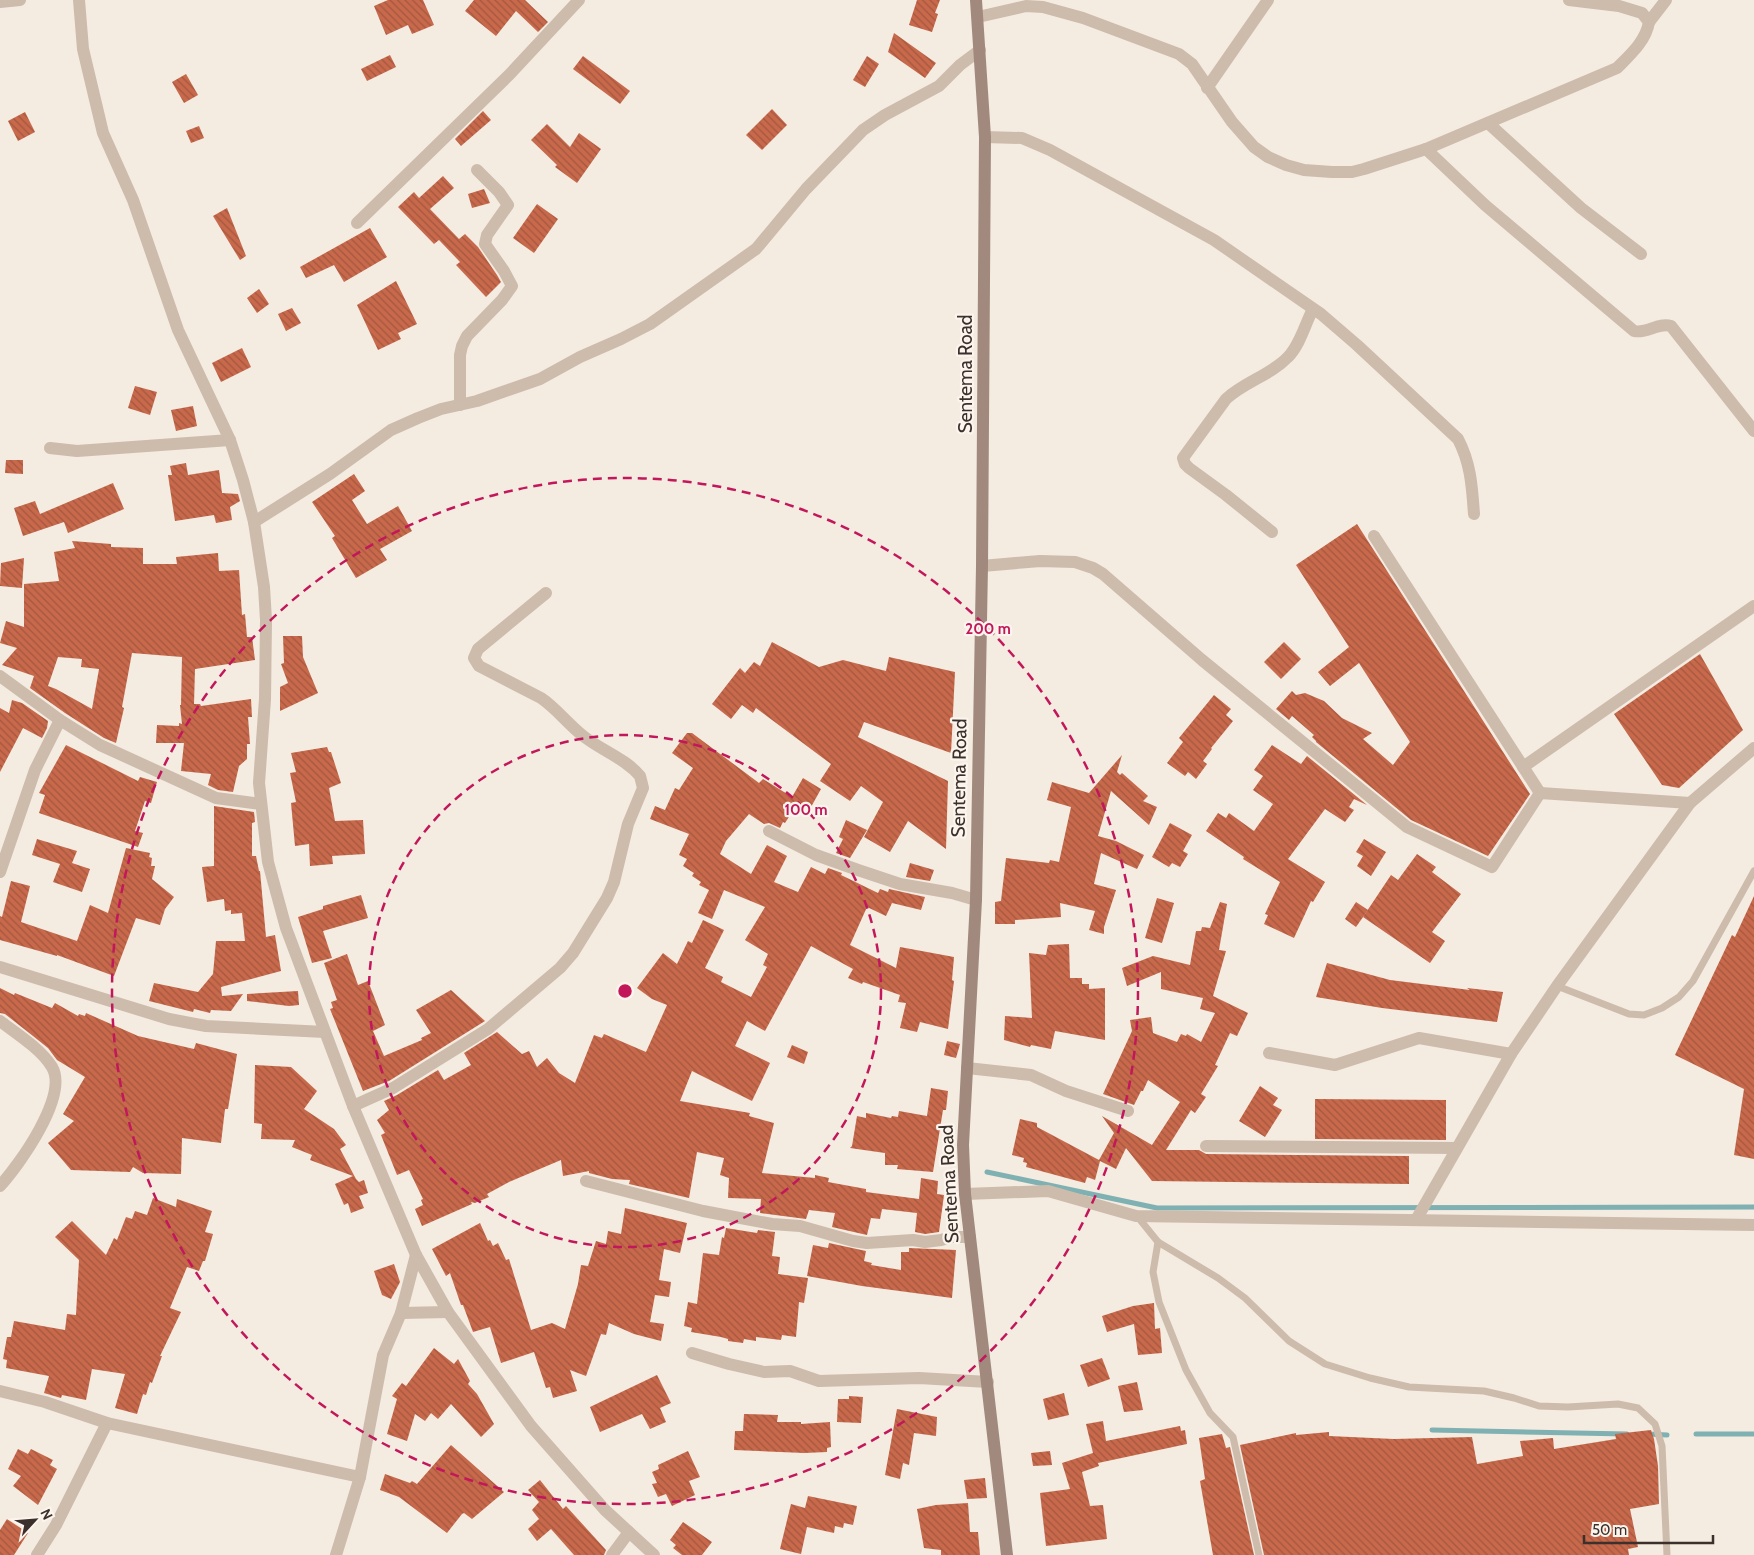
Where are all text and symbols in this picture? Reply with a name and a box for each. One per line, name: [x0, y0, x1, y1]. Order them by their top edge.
street label: Sentema Road: [954, 315, 977, 433]
text: 200 m: [965, 620, 1011, 638]
street label: Sentema Road: [946, 718, 972, 838]
text: 100 m: [784, 801, 828, 819]
centre of rings: [616, 982, 634, 1000]
street label: Sentema Road: [934, 1124, 964, 1244]
north arrow: [10, 1495, 60, 1545]
text: N: [36, 1506, 57, 1523]
scale bar: [1584, 1512, 1713, 1544]
text: 50 m: [1592, 1521, 1627, 1539]

